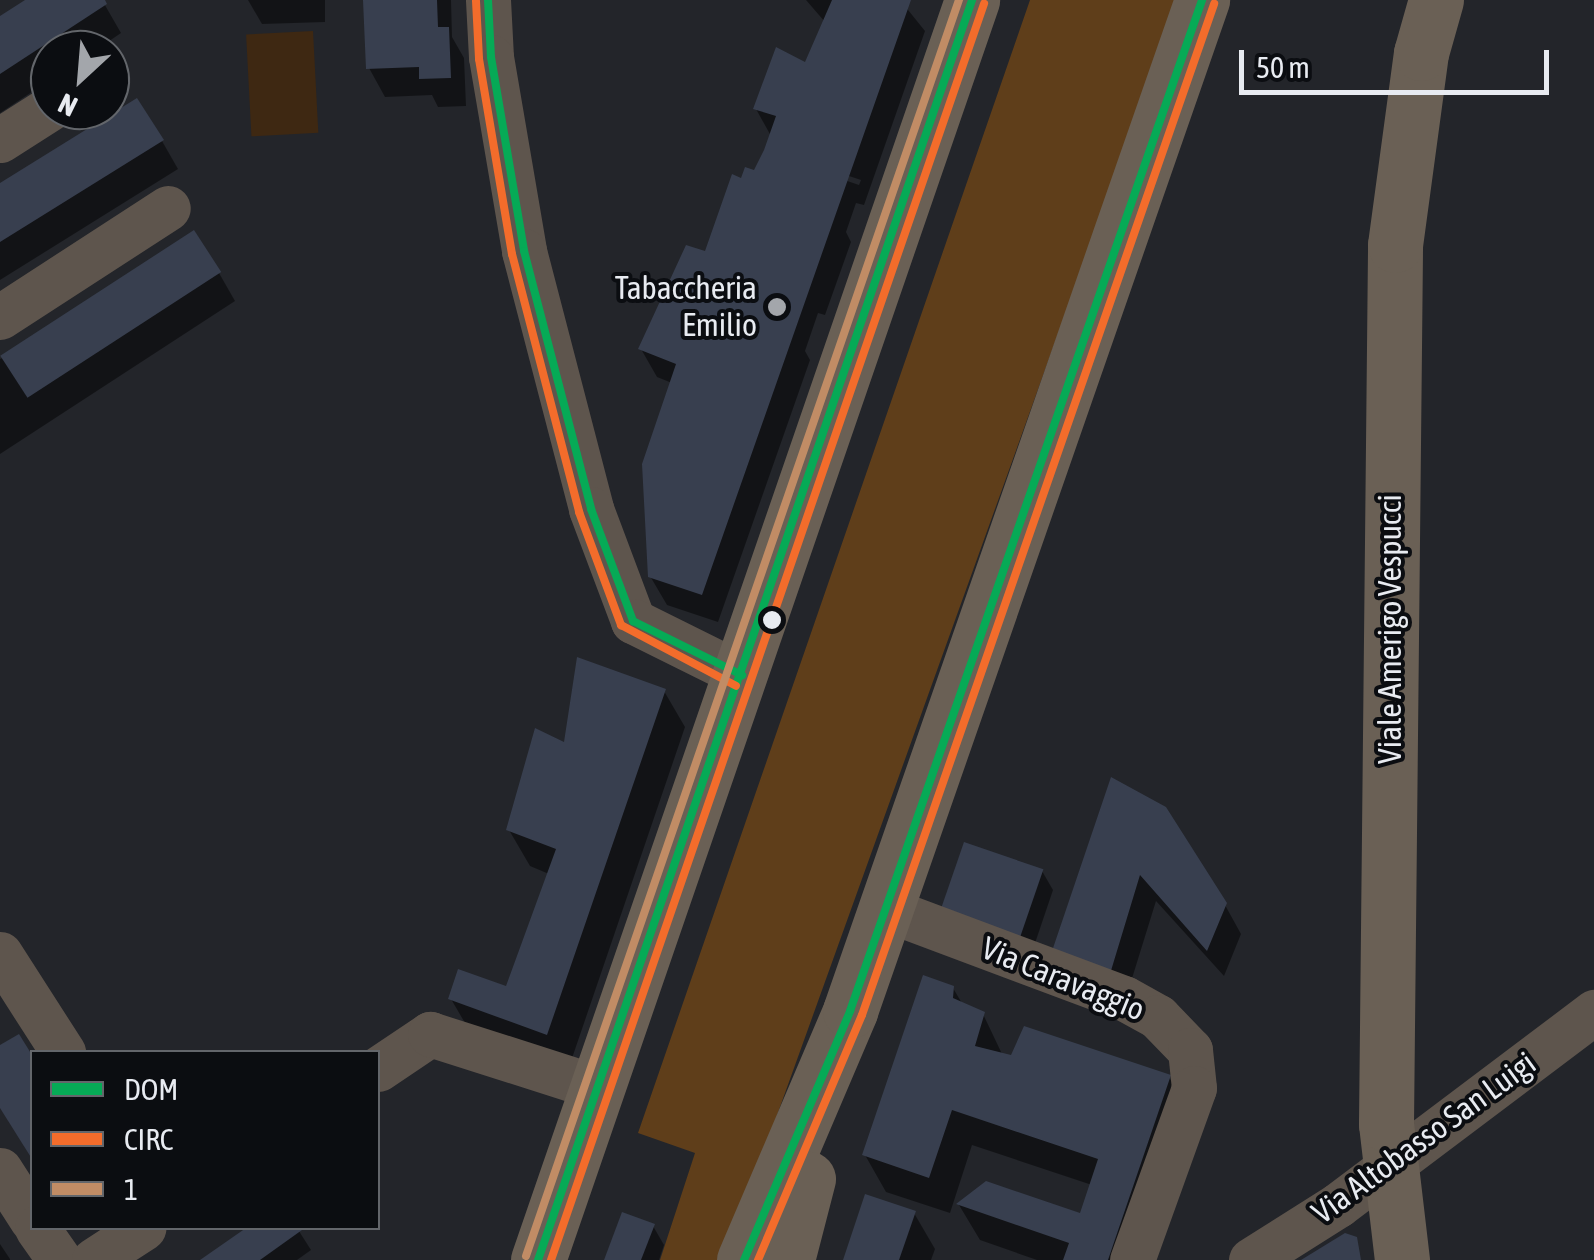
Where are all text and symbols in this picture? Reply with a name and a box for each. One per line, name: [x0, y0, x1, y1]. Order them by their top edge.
north arrow: [30, 30, 130, 130]
scale bar: [1244, 30, 1554, 92]
text: 50 m: [1256, 50, 1310, 84]
text: N: [53, 87, 82, 123]
place label: Tabaccheria Emilio: [615, 270, 757, 345]
marker: Tabaccheria Emilio: [766, 296, 788, 318]
street label: Viale Amerigo Vespucci: [1371, 494, 1409, 764]
unlabelled marker: [762, 610, 782, 630]
street label: Via Caravaggio: [976, 929, 1150, 1029]
street label: Via Altobasso San Luigi: [1305, 1044, 1543, 1232]
legend: [30, 1050, 380, 1230]
text: DOM: [124, 1072, 178, 1106]
text: CIRC: [124, 1122, 173, 1156]
text: 1: [124, 1172, 138, 1206]

